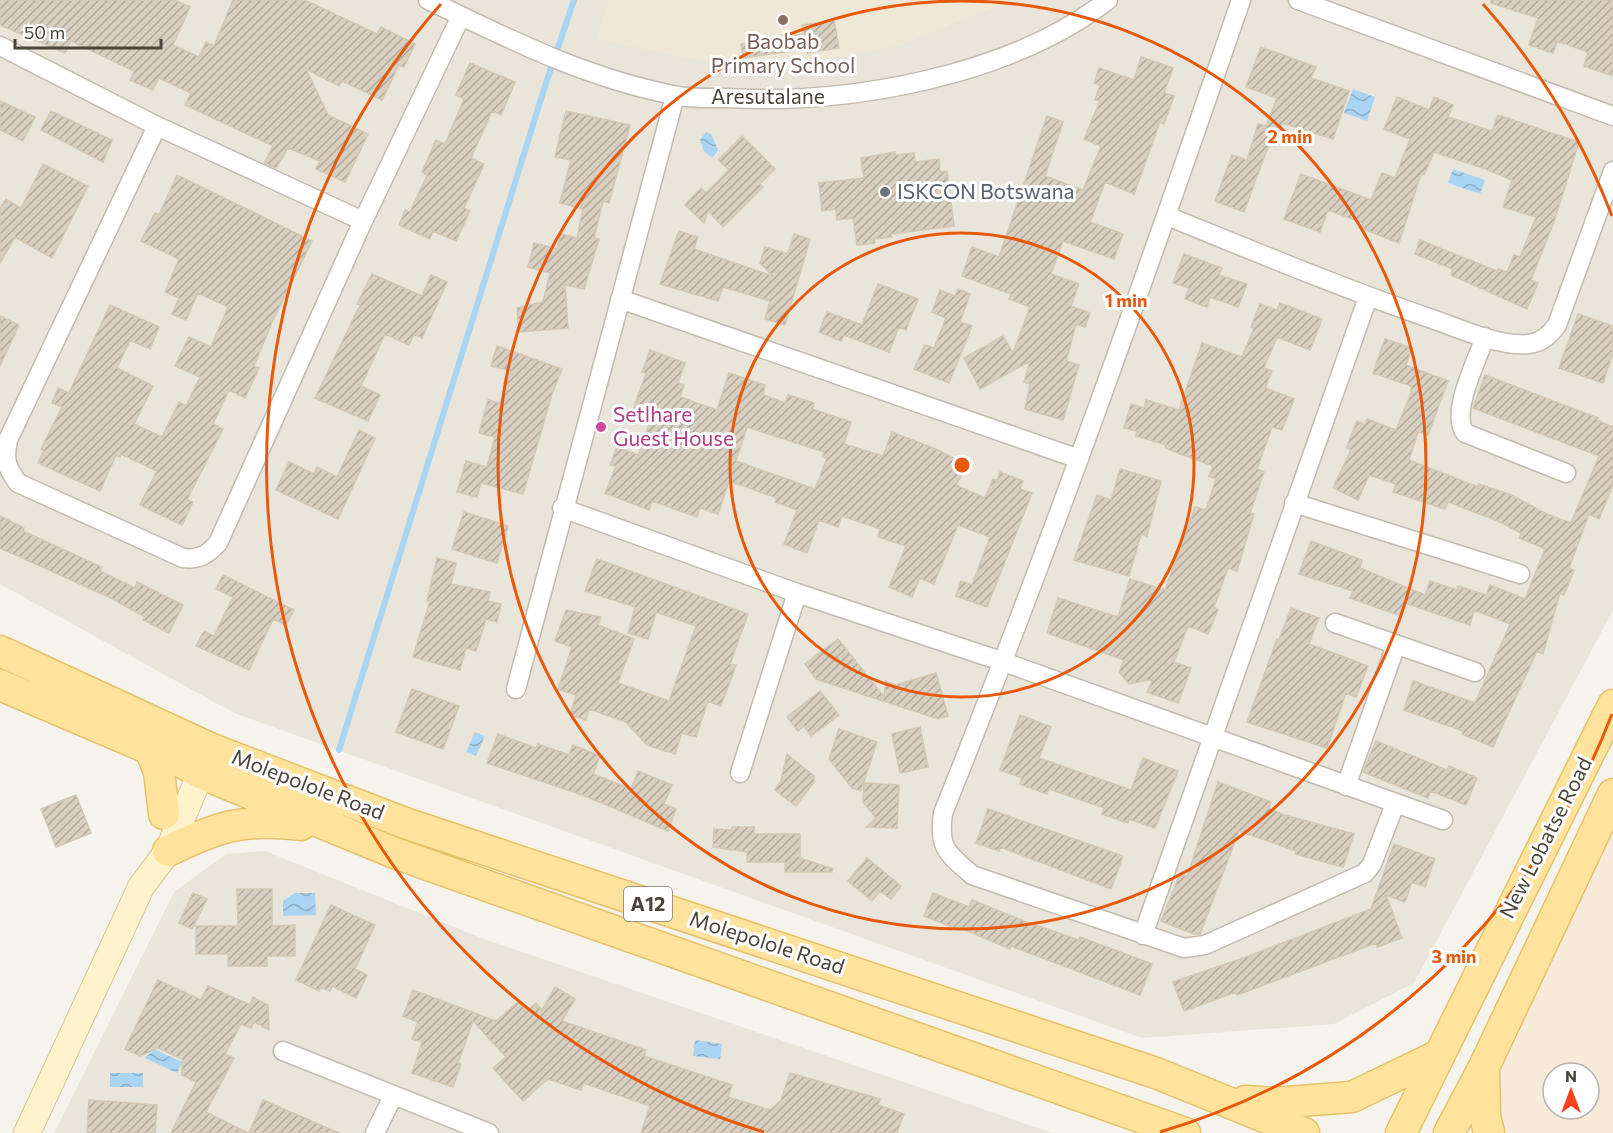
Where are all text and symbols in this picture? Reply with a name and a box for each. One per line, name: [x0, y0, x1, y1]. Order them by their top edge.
scale bar: [15, 12, 160, 50]
marker: Baobab Primary School: [776, 13, 790, 27]
text: 50 m: [24, 21, 65, 43]
place label: Baobab Primary School: [711, 28, 855, 77]
street label: Aresutalane: [711, 83, 825, 108]
text: 2 min: [1268, 125, 1312, 147]
place label: ISKCON Botswana: [897, 178, 1074, 203]
marker: ISKCON Botswana: [878, 185, 892, 199]
text: 1 min: [1105, 289, 1147, 311]
place label: Setlhare Guest House: [613, 401, 734, 450]
marker: Setlhare Guest House: [594, 420, 608, 434]
centre of rings: [952, 455, 972, 475]
street label: Molepolole Road: [229, 743, 388, 824]
street label: New Lobatse Road: [1493, 752, 1596, 922]
road number: A12: [624, 887, 672, 921]
street label: Molepolole Road: [687, 905, 848, 978]
text: 3 min: [1431, 945, 1477, 967]
north arrow: [1541, 1061, 1601, 1121]
text: N: [1565, 1066, 1577, 1085]

